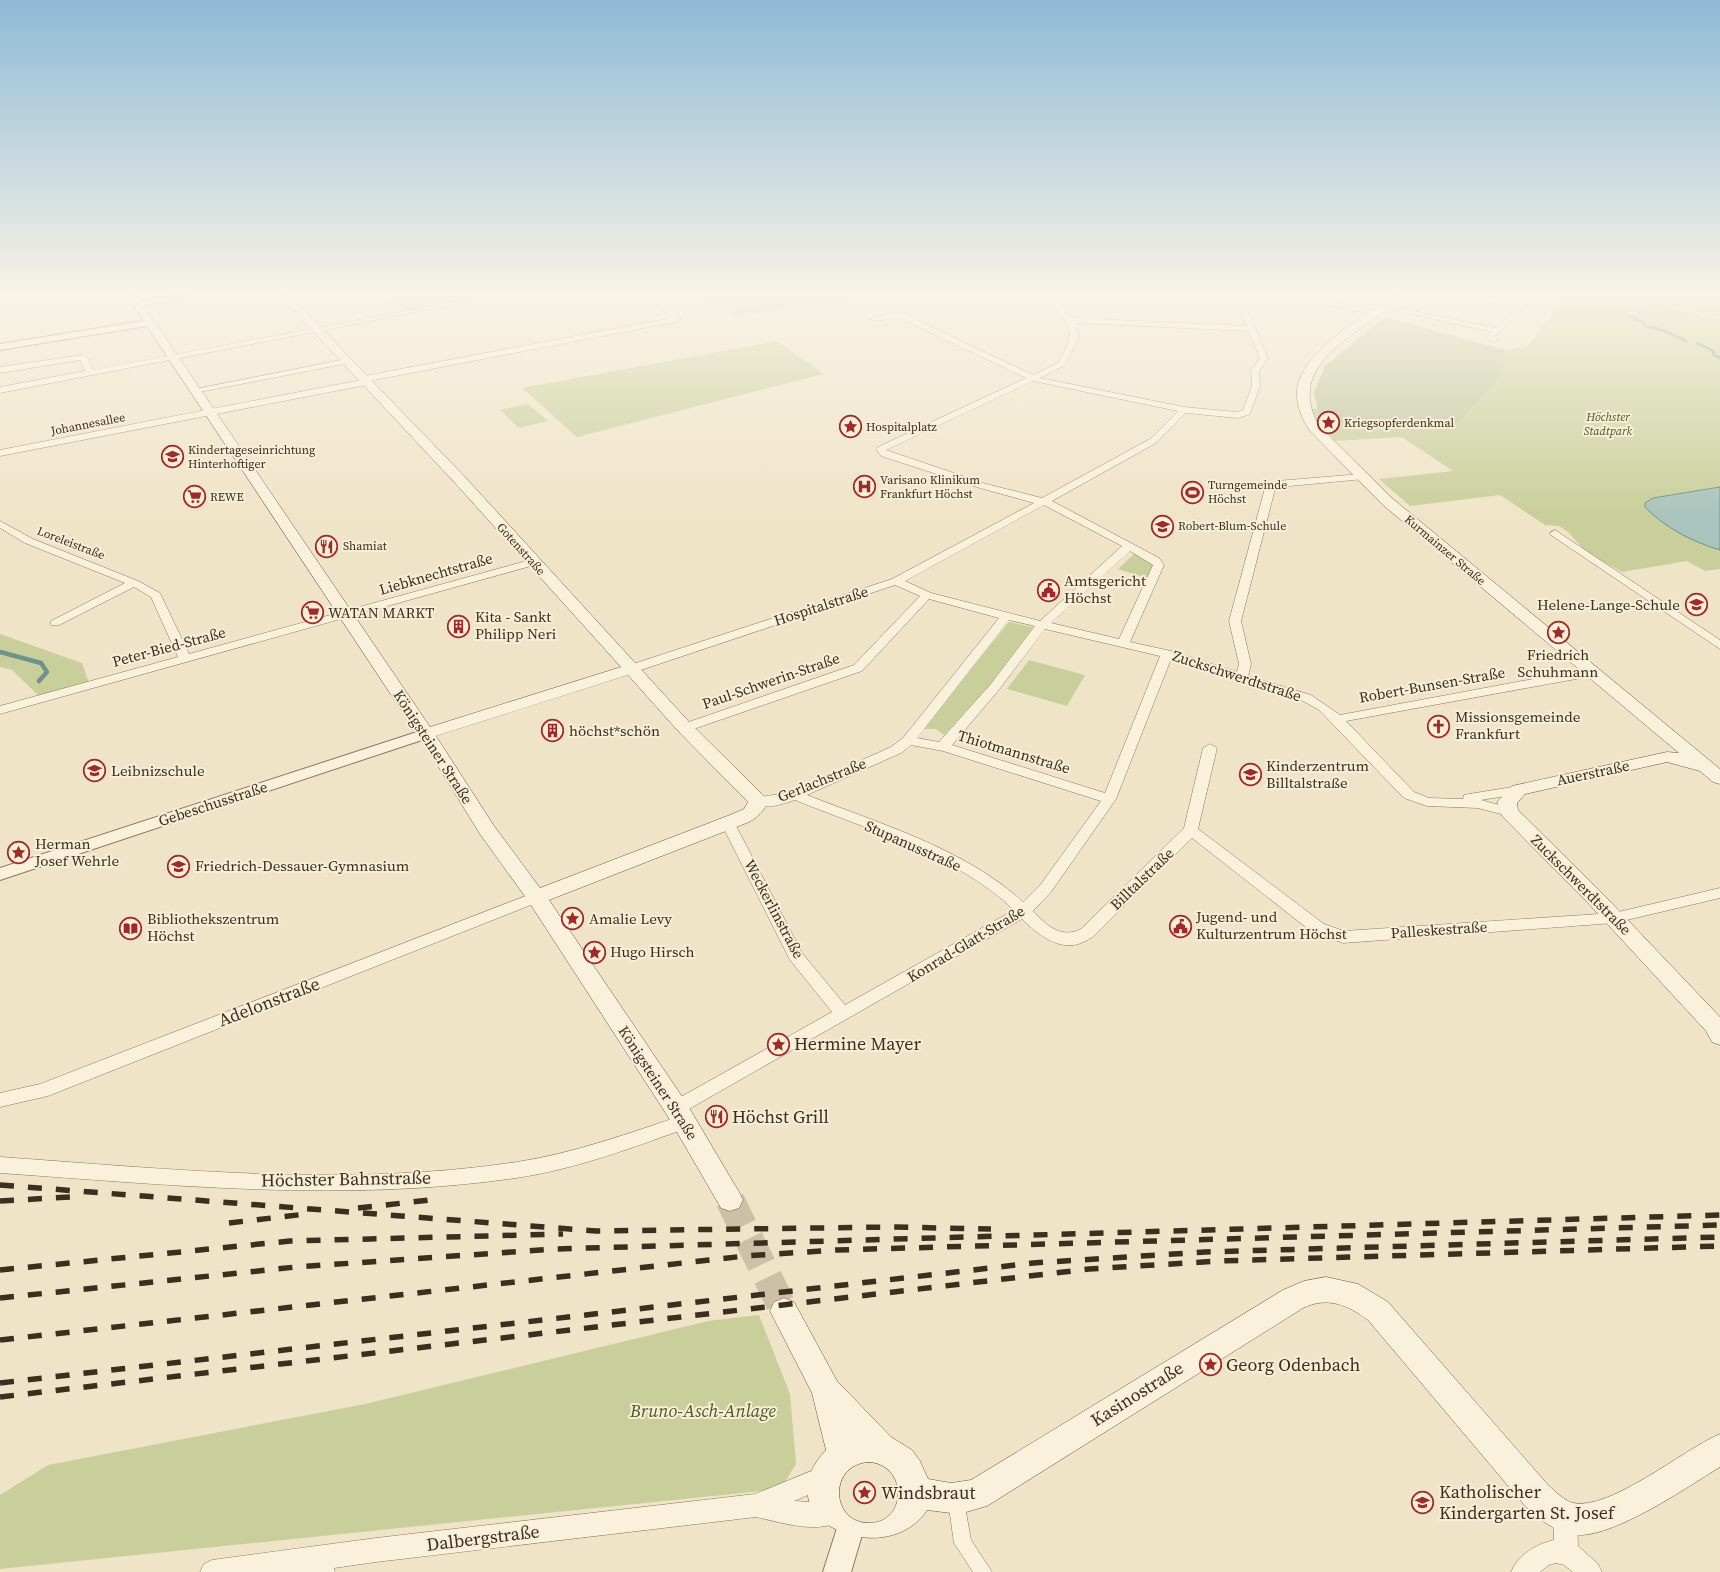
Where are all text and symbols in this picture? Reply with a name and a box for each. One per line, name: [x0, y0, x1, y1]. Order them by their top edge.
street label: Johannesallee: [49, 409, 127, 439]
park label: Höchster Stadtpark: [1584, 409, 1633, 439]
place icon: Kriegsopferdenkmal: [1316, 411, 1340, 435]
place icon: Hospitalplatz: [838, 415, 862, 439]
place label: Kriegsopferdenkmal: [1344, 415, 1454, 431]
place label: Hospitalplatz: [866, 419, 937, 435]
place label: Kindertageseinrichtung Hinterhoftiger: [188, 442, 315, 472]
school or university icon: Kindertageseinrichtung Hinterhoftiger: [160, 445, 184, 469]
place label: Varisano Klinikum Frankfurt Höchst: [880, 472, 980, 502]
hospital icon: Varisano Klinikum Frankfurt Höchst: [852, 475, 876, 499]
place label: Turngemeinde Höchst: [1208, 477, 1287, 507]
sports icon: Turngemeinde Höchst: [1180, 480, 1204, 504]
supermarket icon: REWE: [182, 485, 206, 509]
place label: REWE: [210, 489, 244, 505]
street label: Kurmainzer Straße: [1401, 511, 1489, 589]
school or university icon: Robert-Blum-Schule: [1150, 514, 1174, 538]
place label: Robert-Blum-Schule: [1178, 518, 1286, 534]
street label: Gotenstraße: [493, 519, 549, 579]
street label: Loreleistraße: [35, 523, 107, 563]
restaurant icon: Shamiat: [315, 534, 339, 558]
place label: Shamiat: [343, 538, 387, 554]
street label: Liebknechtstraße: [377, 547, 495, 600]
place label: Amtsgericht Höchst: [1064, 570, 1146, 608]
public building icon: Amtsgericht Höchst: [1036, 578, 1060, 602]
street label: Hospitalstraße: [771, 580, 871, 631]
school or university icon: Helene-Lange-Schule: [1684, 593, 1708, 617]
place label: Helene-Lange-Schule: [1537, 594, 1680, 615]
supermarket icon: WATAN MARKT: [300, 601, 324, 625]
place label: WATAN MARKT: [328, 602, 434, 623]
place label: Kita - Sankt Philipp Neri: [475, 606, 556, 644]
building icon: Kita - Sankt Philipp Neri: [447, 614, 471, 638]
place icon: Friedrich Schuhmann: [1546, 620, 1570, 644]
street label: Peter-Bied-Straße: [110, 621, 228, 672]
place label: Friedrich Schuhmann: [1518, 644, 1598, 682]
street label: Zuckschwerdtstraße: [1170, 645, 1305, 706]
street label: Paul-Schwerin-Straße: [699, 647, 843, 714]
street label: Robert-Bunsen-Straße: [1357, 661, 1507, 708]
street label: Königsteiner Straße: [389, 686, 478, 808]
place label: Missionsgemeinde Frankfurt: [1455, 706, 1581, 744]
church icon: Missionsgemeinde Frankfurt: [1427, 714, 1451, 738]
building icon: höchst*schön: [541, 719, 565, 743]
place label: höchst*schön: [569, 720, 660, 741]
street label: Thiotmannstraße: [955, 724, 1073, 779]
street label: Gerlachstraße: [774, 752, 870, 807]
street label: Auerstraße: [1555, 754, 1632, 790]
place label: Kinderzentrum Billtalstraße: [1266, 755, 1370, 793]
school or university icon: Leibnizschule: [83, 759, 107, 783]
place label: Leibnizschule: [111, 760, 205, 781]
school or university icon: Kinderzentrum Billtalstraße: [1238, 763, 1262, 787]
street label: Gebeschusstraße: [156, 776, 270, 831]
street label: Stupanusstraße: [862, 815, 965, 876]
street label: Zuckschwerdtstraße: [1526, 830, 1636, 940]
place label: Herman Josef Wehrle: [34, 833, 119, 871]
place icon: Herman Josef Wehrle: [7, 841, 31, 865]
street label: Billtalstraße: [1105, 843, 1179, 915]
school or university icon: Friedrich-Dessauer-Gymnasium: [167, 854, 191, 878]
place label: Friedrich-Dessauer-Gymnasium: [195, 855, 410, 876]
street label: Weckerlinstraße: [739, 855, 810, 962]
street label: Konrad-Glatt-Straße: [903, 900, 1029, 987]
place label: Jugend- und Kulturzentrum Höchst: [1195, 906, 1347, 944]
place icon: Amalie Levy: [561, 907, 585, 931]
place label: Bibliothekszentrum Höchst: [147, 908, 280, 946]
place label: Amalie Levy: [589, 908, 672, 929]
public building icon: Jugend- und Kulturzentrum Höchst: [1168, 914, 1192, 938]
library icon: Bibliothekszentrum Höchst: [119, 916, 143, 940]
street label: Palleskestraße: [1390, 916, 1488, 943]
place icon: Hugo Hirsch: [582, 940, 606, 964]
place label: Hugo Hirsch: [610, 941, 695, 962]
street label: Adelonstraße: [214, 971, 323, 1032]
street label: Königsteiner Straße: [614, 1022, 703, 1144]
place label: Hermine Mayer: [794, 1031, 921, 1056]
place icon: Hermine Mayer: [766, 1032, 790, 1056]
place label: Höchst Grill: [732, 1104, 829, 1129]
restaurant icon: Höchst Grill: [704, 1105, 728, 1129]
street label: Höchster Bahnstraße: [261, 1165, 431, 1192]
place label: Georg Odenbach: [1226, 1352, 1360, 1377]
place icon: Georg Odenbach: [1198, 1353, 1222, 1377]
street label: Kasinostraße: [1086, 1355, 1188, 1432]
park label: Bruno-Asch-Anlage: [629, 1398, 777, 1423]
place label: Katholischer Kindergarten St. Josef: [1439, 1479, 1616, 1525]
place label: Windsbraut: [881, 1480, 976, 1505]
place icon: Windsbraut: [853, 1481, 877, 1505]
school or university icon: Katholischer Kindergarten St. Josef: [1411, 1490, 1435, 1514]
street label: Dalbergstraße: [425, 1518, 541, 1557]

